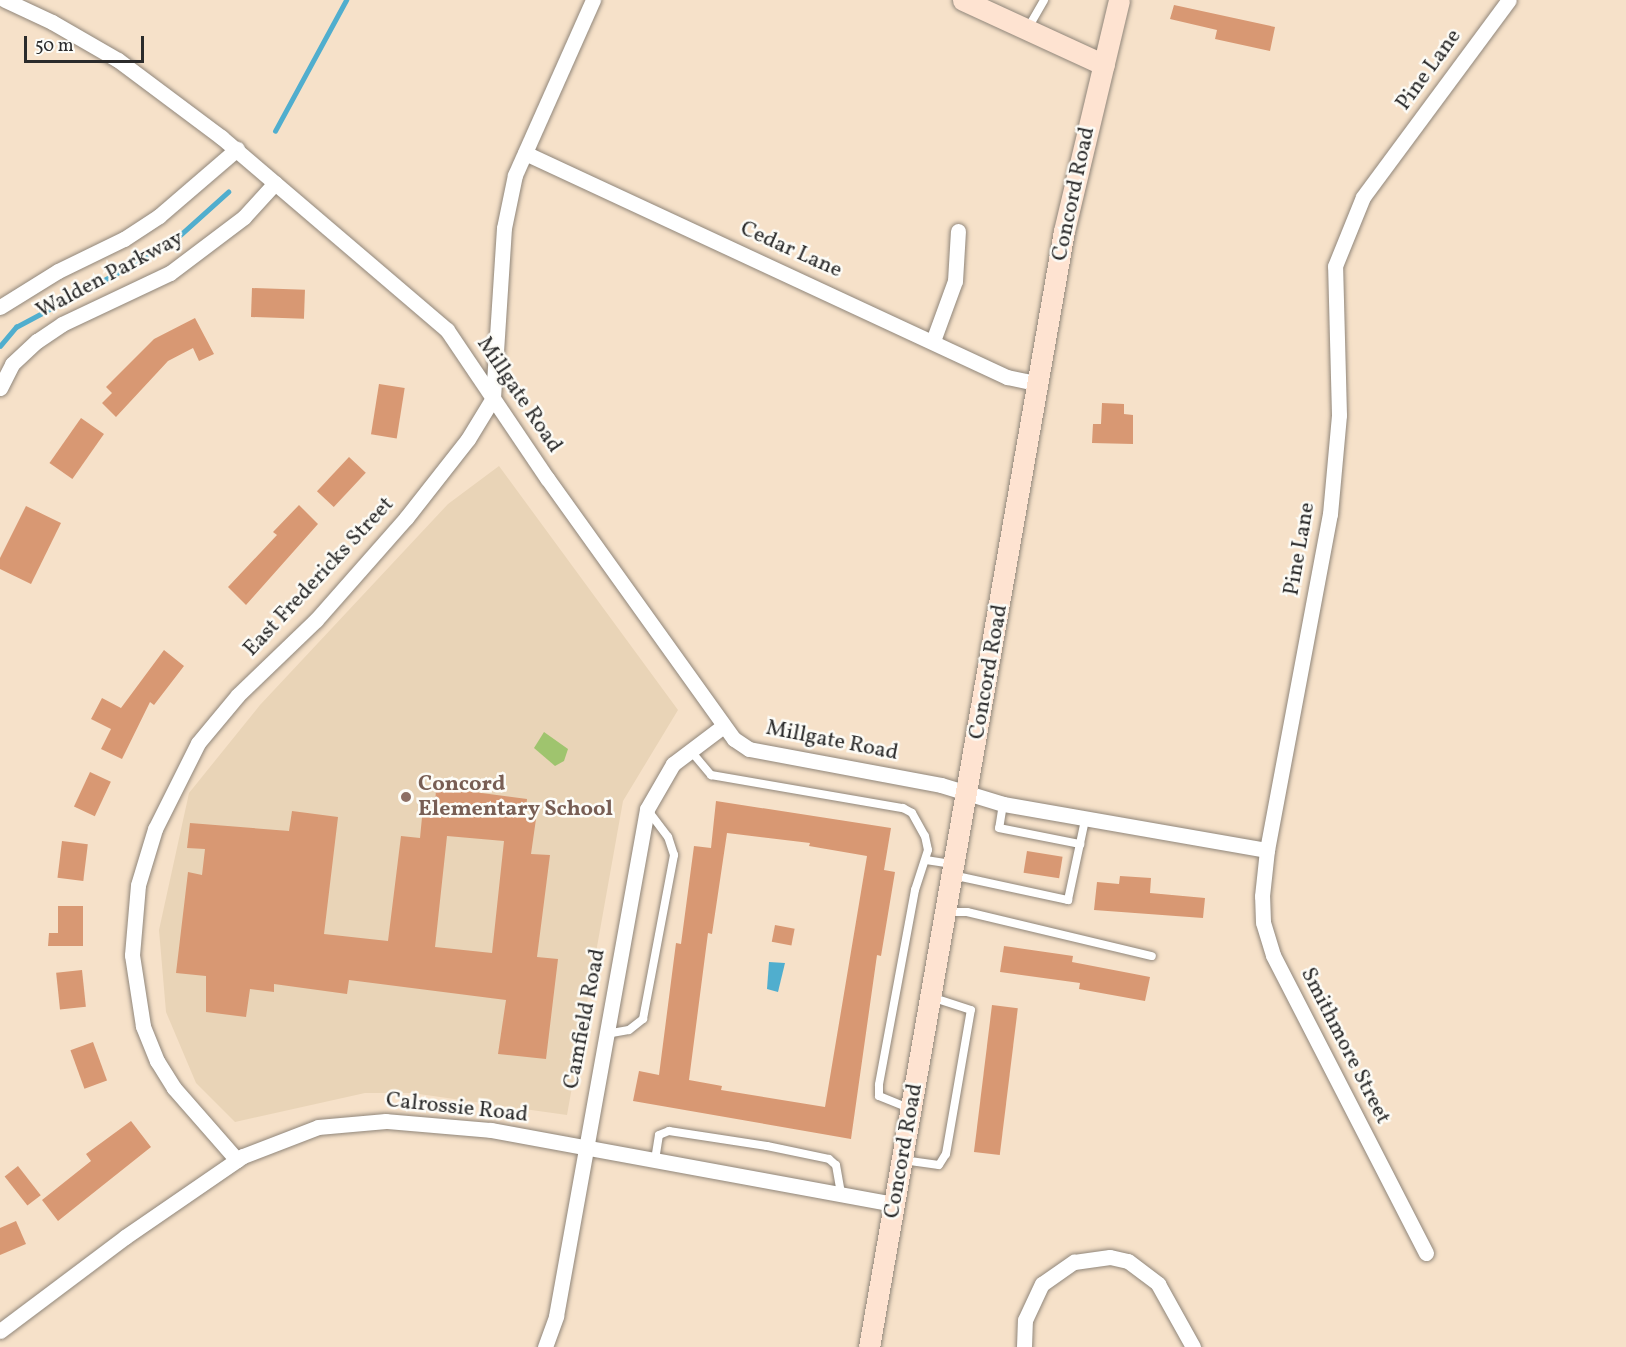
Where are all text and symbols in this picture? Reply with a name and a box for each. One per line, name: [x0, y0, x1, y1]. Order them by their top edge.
scale bar: [27, 24, 147, 62]
street label: Pine Lane: [1391, 24, 1467, 116]
text: 50 m: [35, 34, 74, 59]
street label: Concord Road: [1047, 125, 1101, 263]
street label: Cedar Lane: [736, 216, 846, 284]
street label: Walden Parkway: [32, 225, 188, 325]
street label: Millgate Road: [471, 332, 567, 458]
street label: East Fredericks Street: [238, 492, 400, 662]
street label: Pine Lane: [1279, 500, 1321, 598]
street label: Concord Road: [964, 603, 1014, 741]
street label: Millgate Road: [764, 715, 900, 767]
place label: Concord Elementary School: [418, 771, 613, 822]
marker: Concord Elementary School: [399, 790, 413, 804]
street label: Camfield Road: [558, 947, 612, 1091]
street label: Smithmore Street: [1294, 963, 1396, 1129]
street label: Concord Road: [879, 1082, 929, 1220]
street label: Calrossie Road: [385, 1087, 529, 1129]

